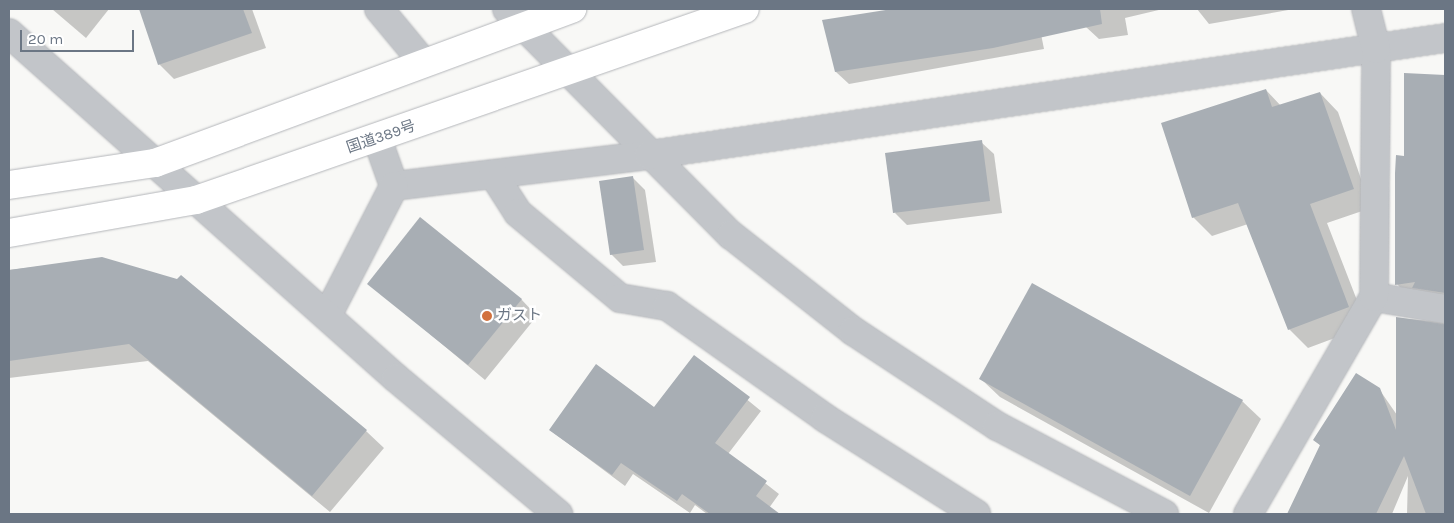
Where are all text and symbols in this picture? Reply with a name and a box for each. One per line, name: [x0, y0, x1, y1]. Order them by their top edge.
scale bar: [22, 20, 136, 52]
text: 20 m: [28, 30, 63, 48]
street label: 国道389号: [344, 117, 418, 157]
place label: ガスト: [497, 307, 542, 325]
marker: ガスト: [481, 310, 493, 322]

